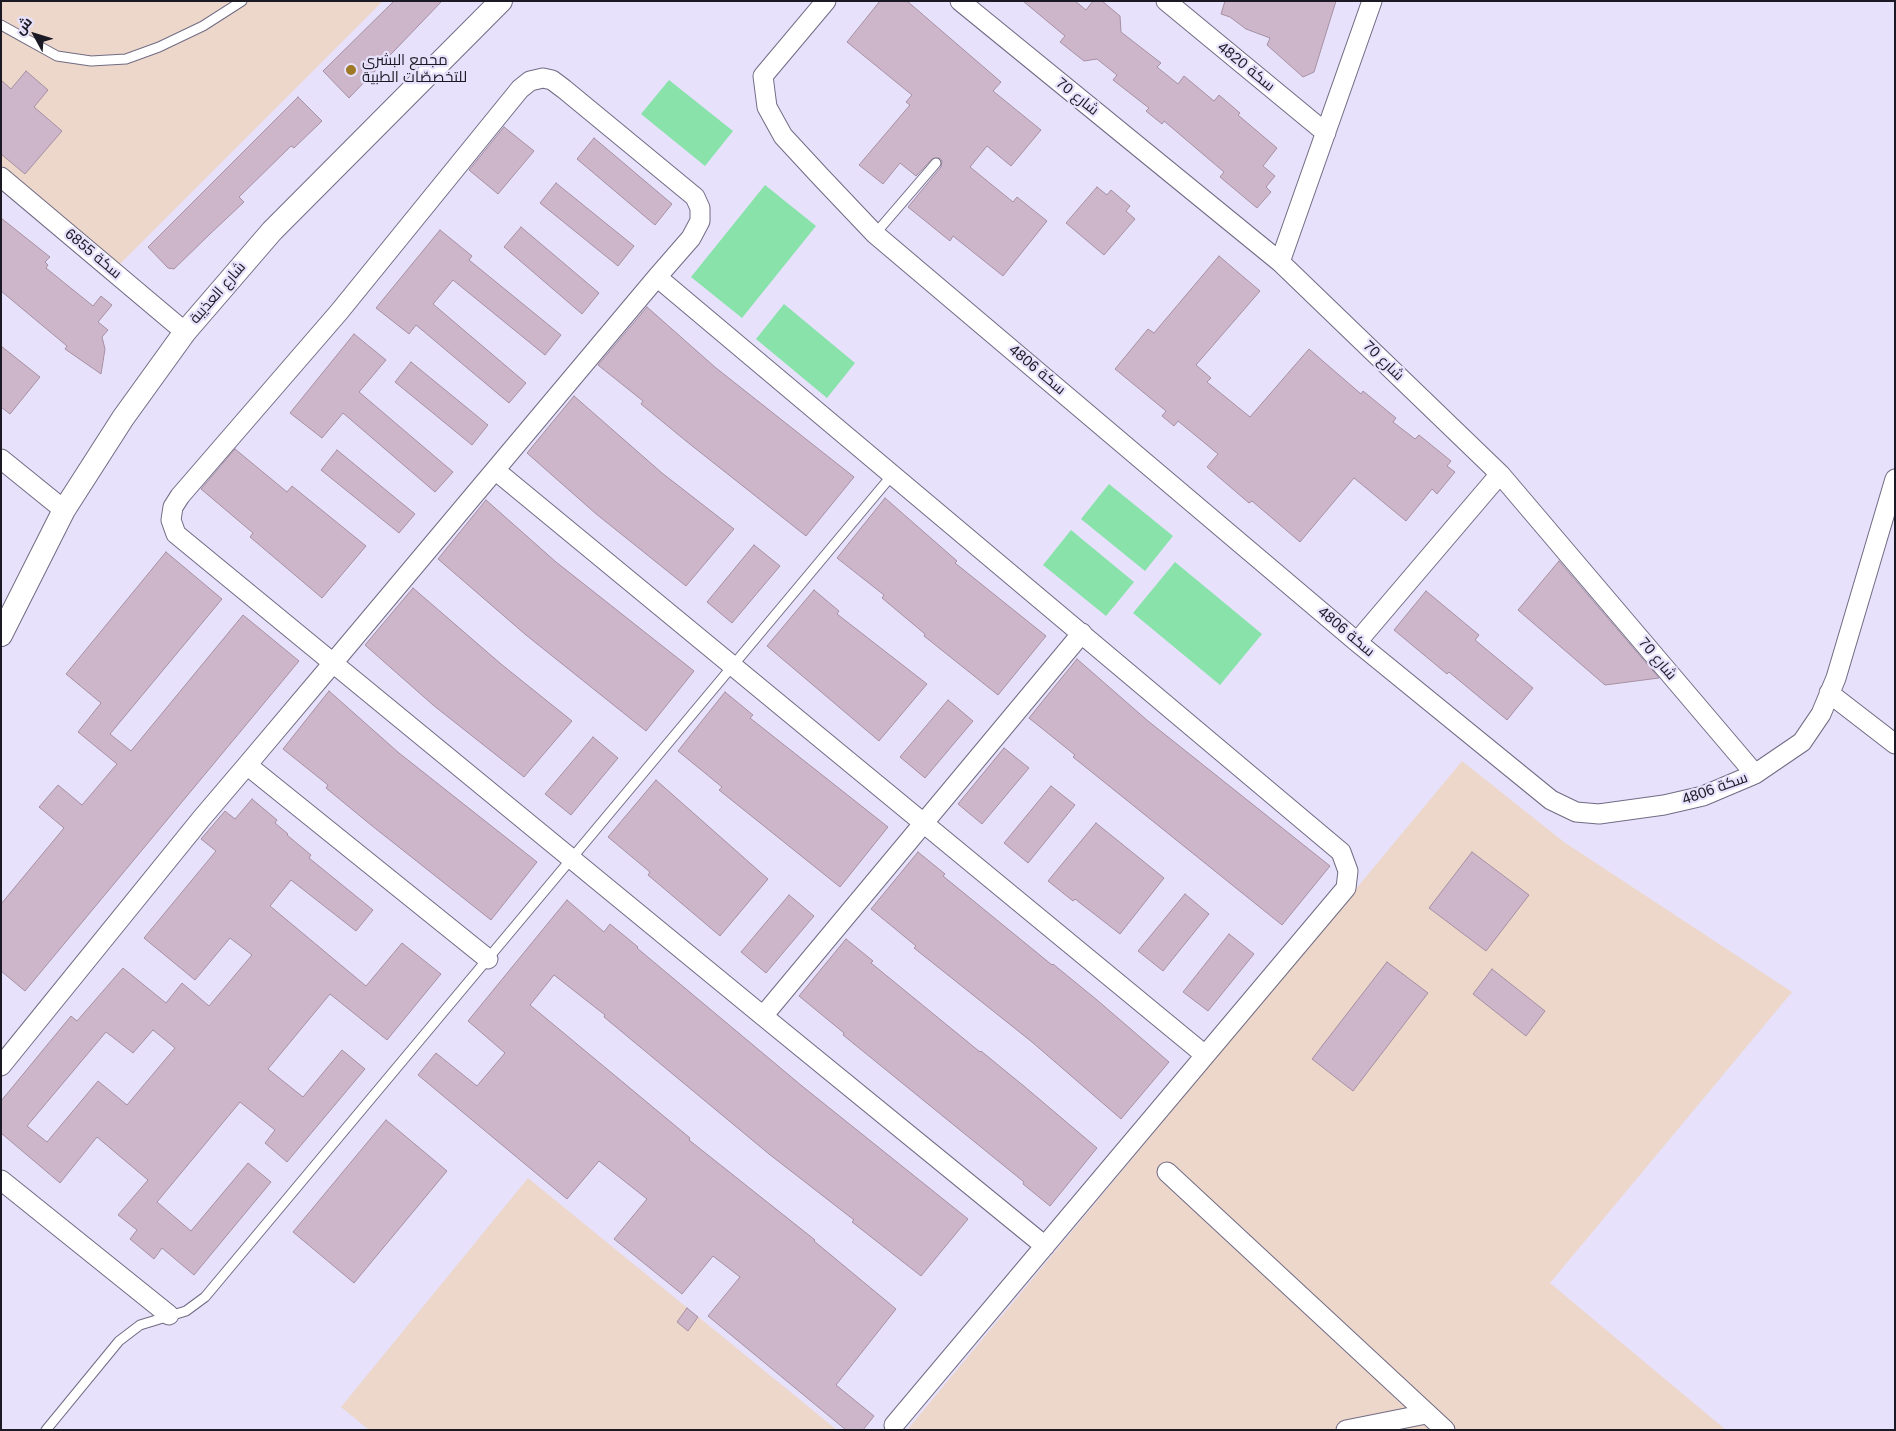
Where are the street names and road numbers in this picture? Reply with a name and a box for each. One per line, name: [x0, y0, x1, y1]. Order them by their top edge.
street label: سكة 4820: [1214, 38, 1278, 96]
street label: شارع 70: [1052, 74, 1102, 120]
street label: سكة 6855: [61, 225, 125, 283]
street label: شارع العذيبة: [186, 258, 250, 328]
street label: شارع 70: [1359, 337, 1407, 385]
street label: سكة 4806: [1005, 341, 1069, 399]
street label: سكة 4806: [1314, 603, 1378, 661]
street label: شارع 70: [1634, 634, 1680, 684]
street label: سكة 4806: [1680, 769, 1750, 809]

